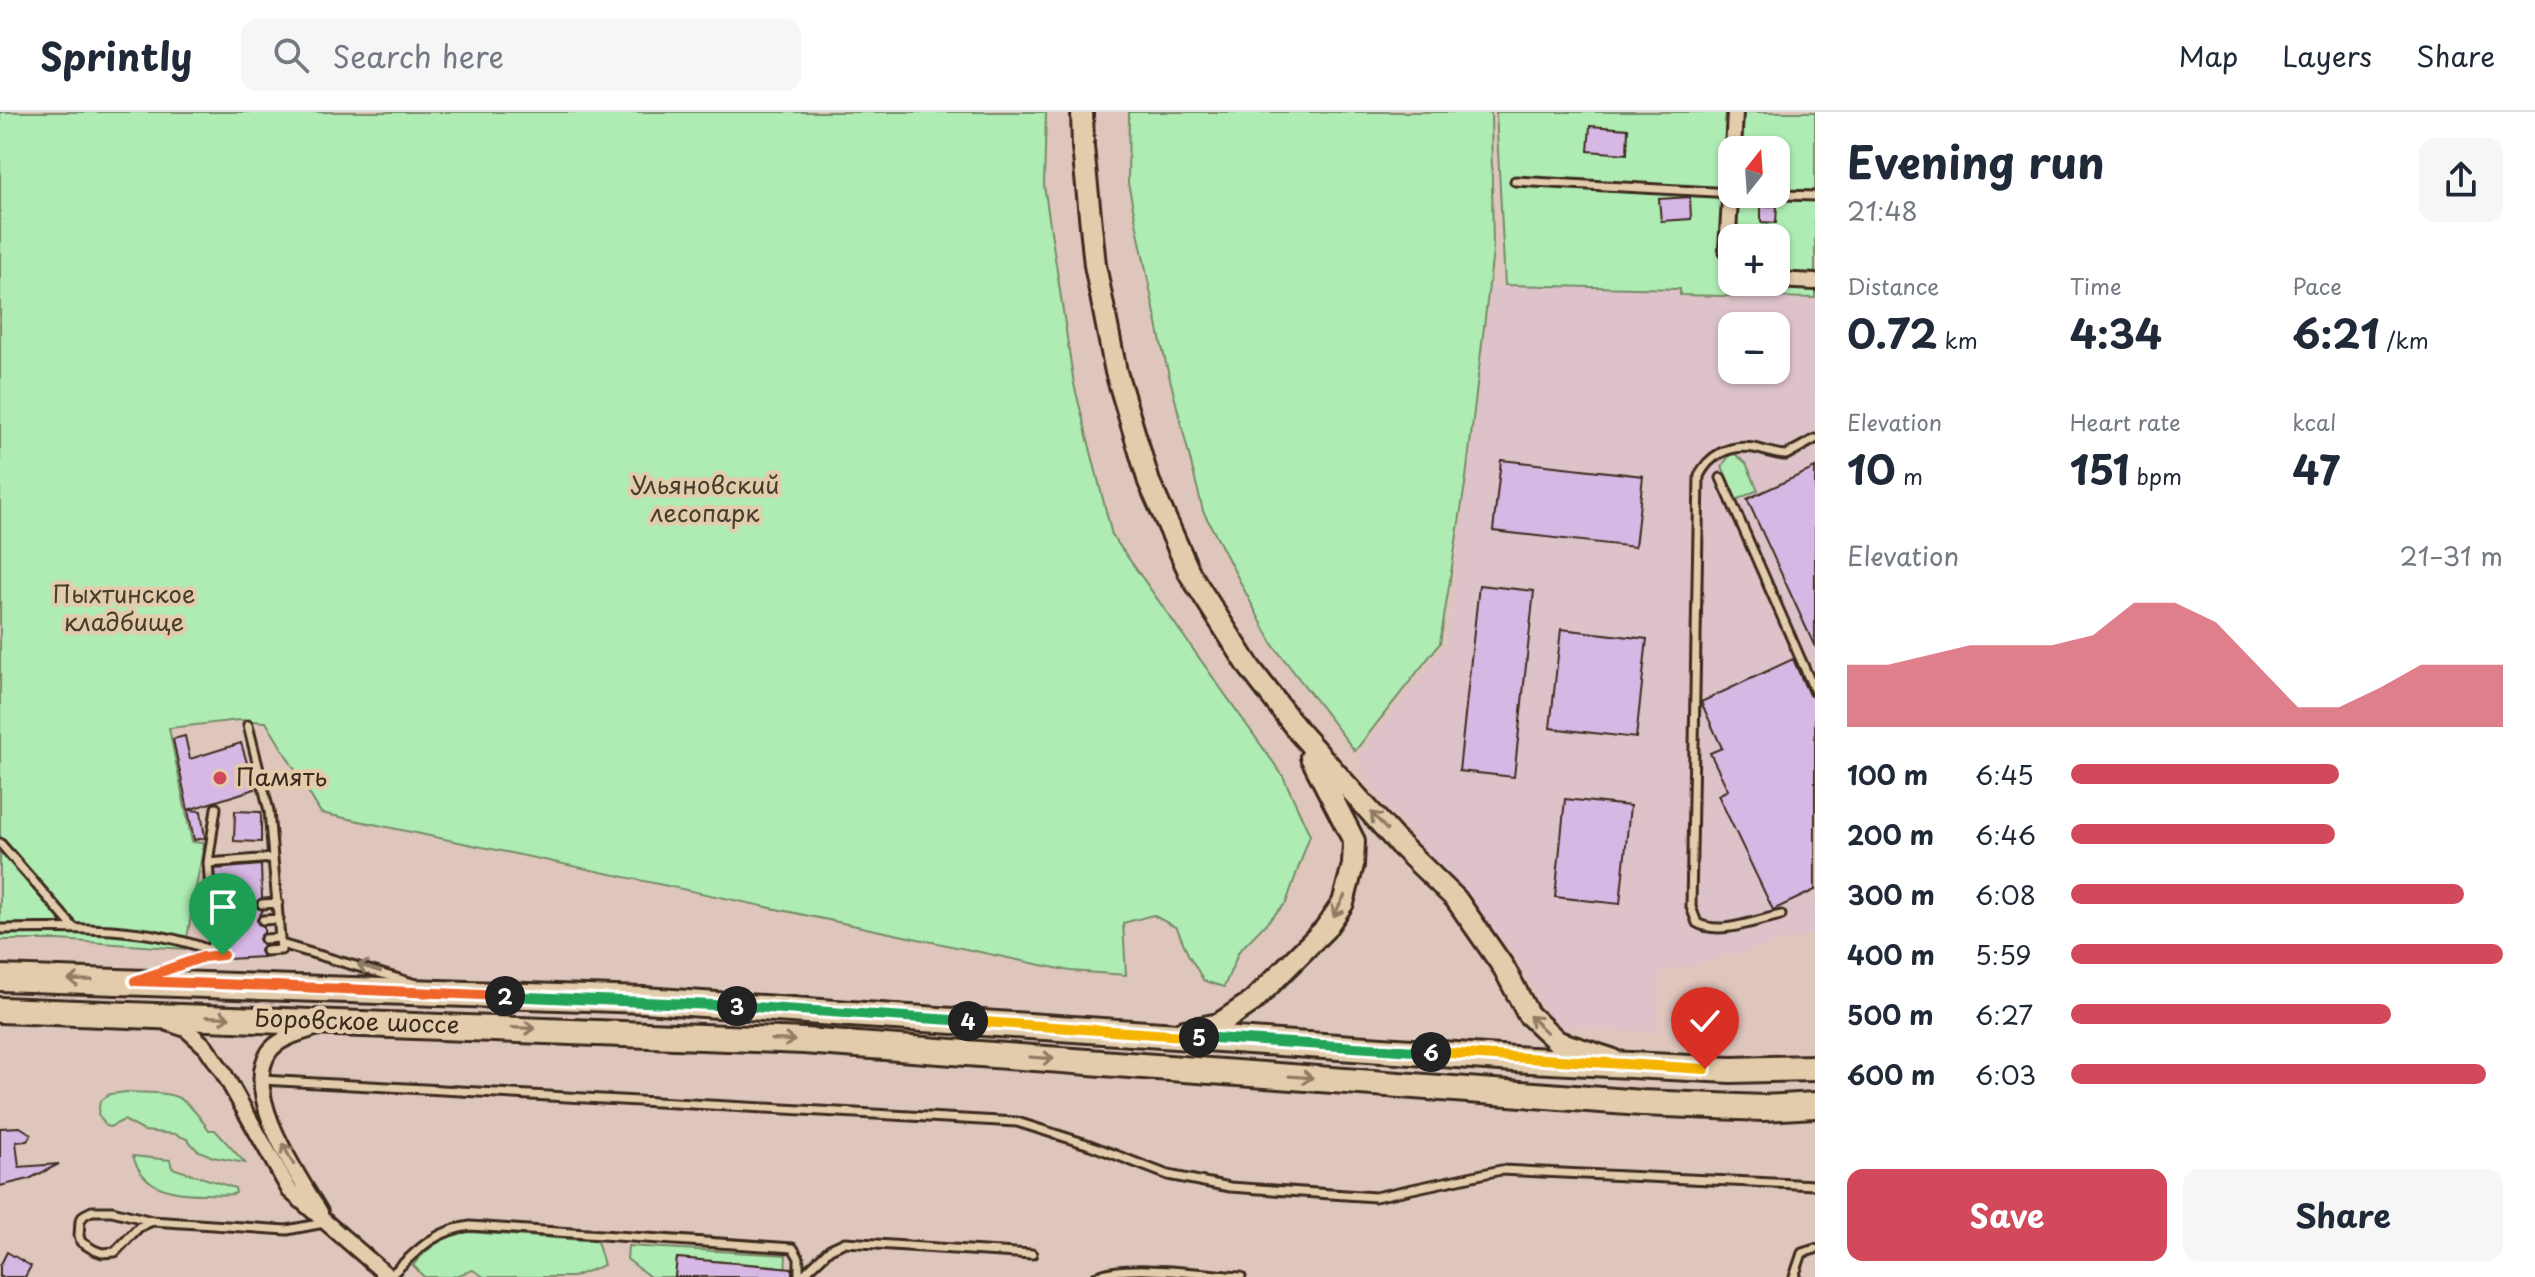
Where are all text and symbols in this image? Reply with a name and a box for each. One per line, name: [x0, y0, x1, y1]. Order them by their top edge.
search box: [241, 19, 801, 91]
text: Sprintly: [40, 27, 193, 84]
icon: search: [269, 33, 313, 77]
text: Search here: [333, 33, 504, 78]
text: Map: [2178, 34, 2238, 77]
text: Layers: [2282, 34, 2372, 77]
text: Share: [2416, 34, 2495, 77]
text: Evening run: [1847, 128, 2105, 194]
north arrow: [1718, 136, 1790, 208]
map controls: [1718, 136, 1790, 384]
button: share: [2419, 138, 2503, 222]
text: 21:48: [1847, 191, 1918, 230]
button: +: [1718, 224, 1790, 296]
text: Distance: [1847, 269, 1939, 302]
text: Time: [2070, 269, 2122, 302]
text: Pace: [2292, 269, 2342, 302]
text: 0.72: [1847, 302, 1937, 363]
text: 4:34: [2070, 302, 2162, 363]
text: 6:21: [2292, 302, 2379, 363]
button: −: [1718, 312, 1790, 384]
text: km: [1937, 323, 1978, 356]
text: /km: [2379, 323, 2429, 356]
text: Elevation: [1847, 405, 1942, 438]
text: Heart rate: [2070, 405, 2181, 438]
text: kcal: [2292, 405, 2336, 438]
text: 10: [1847, 438, 1896, 499]
text: 151: [2070, 438, 2129, 499]
text: 47: [2292, 438, 2340, 499]
text: m: [1896, 459, 1923, 492]
text: bpm: [2129, 459, 2182, 492]
park label: Ульяновский лесопарк: [631, 466, 779, 530]
text: Elevation: [1847, 536, 1959, 575]
text: 21–31 m: [2399, 536, 2503, 575]
park label: Пыхтинское кладбище: [53, 575, 195, 639]
text: 100 m: [1847, 755, 1928, 794]
text: 6:45: [1975, 755, 2034, 794]
place label: Память: [236, 758, 327, 794]
marker: Память: [211, 769, 229, 787]
one-way arrow: [1370, 812, 1388, 832]
text: 200 m: [1847, 815, 1934, 854]
text: 6:46: [1975, 815, 2036, 854]
pin: [189, 873, 257, 955]
text: 300 m: [1847, 875, 1935, 914]
text: 6:08: [1975, 875, 2036, 914]
icon: arrive: [201, 885, 245, 929]
one-way arrow: [1330, 894, 1346, 917]
text: 400 m: [1847, 935, 1935, 974]
text: 5:59: [1975, 935, 2032, 974]
one-way arrow: [357, 960, 382, 975]
one-way arrow: [67, 972, 94, 987]
pin: 2: [485, 976, 525, 1016]
text: 2: [497, 979, 513, 1012]
pin: 3: [717, 986, 757, 1026]
pin: [1671, 987, 1739, 1069]
text: 3: [730, 989, 744, 1022]
text: 500 m: [1847, 995, 1933, 1034]
text: 6:27: [1975, 995, 2033, 1034]
street label: Боровское шоссе: [254, 998, 460, 1042]
icon: check: [1683, 999, 1727, 1043]
pin: 4: [948, 1001, 988, 1041]
text: 4: [961, 1004, 975, 1037]
one-way arrow: [204, 1009, 231, 1024]
one-way arrow: [1529, 1015, 1549, 1034]
pin: 5: [1179, 1017, 1219, 1057]
text: 5: [1192, 1020, 1206, 1053]
one-way arrow: [509, 1021, 536, 1036]
one-way arrow: [769, 1032, 796, 1047]
pin: 6: [1411, 1032, 1451, 1072]
text: 6: [1423, 1035, 1439, 1068]
one-way arrow: [1028, 1051, 1055, 1066]
text: 600 m: [1847, 1055, 1935, 1094]
text: 6:03: [1975, 1055, 2036, 1094]
one-way arrow: [1287, 1070, 1314, 1085]
one-way arrow: [280, 1143, 295, 1167]
button: Save: [1847, 1169, 2167, 1261]
button: Share: [2183, 1169, 2503, 1261]

